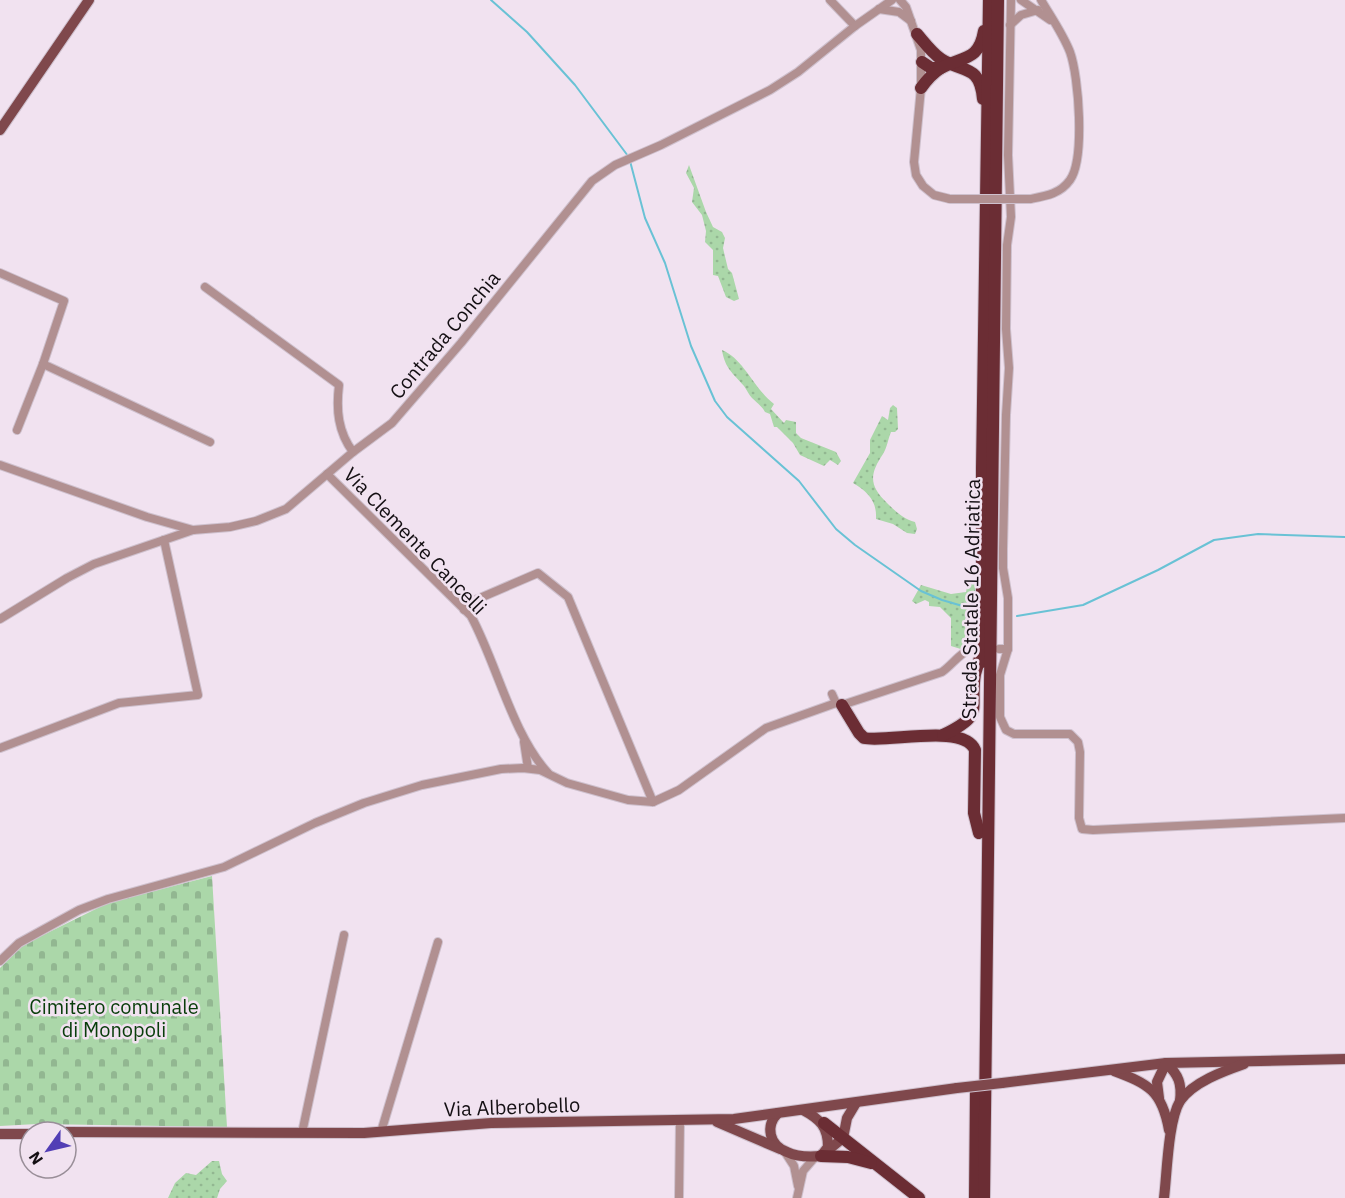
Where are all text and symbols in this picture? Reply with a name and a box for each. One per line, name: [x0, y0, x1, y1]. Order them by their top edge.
street label: Contrada Conchia: [383, 265, 506, 404]
street label: Via Clemente Cancelli: [338, 461, 493, 620]
street label: Strada Statale 16 Adriatica: [955, 478, 986, 720]
park label: Cimitero comunale di Monopoli: [29, 993, 199, 1043]
street label: Via Alberobello: [443, 1091, 581, 1122]
north arrow: [18, 1120, 78, 1180]
text: N: [24, 1148, 47, 1169]

